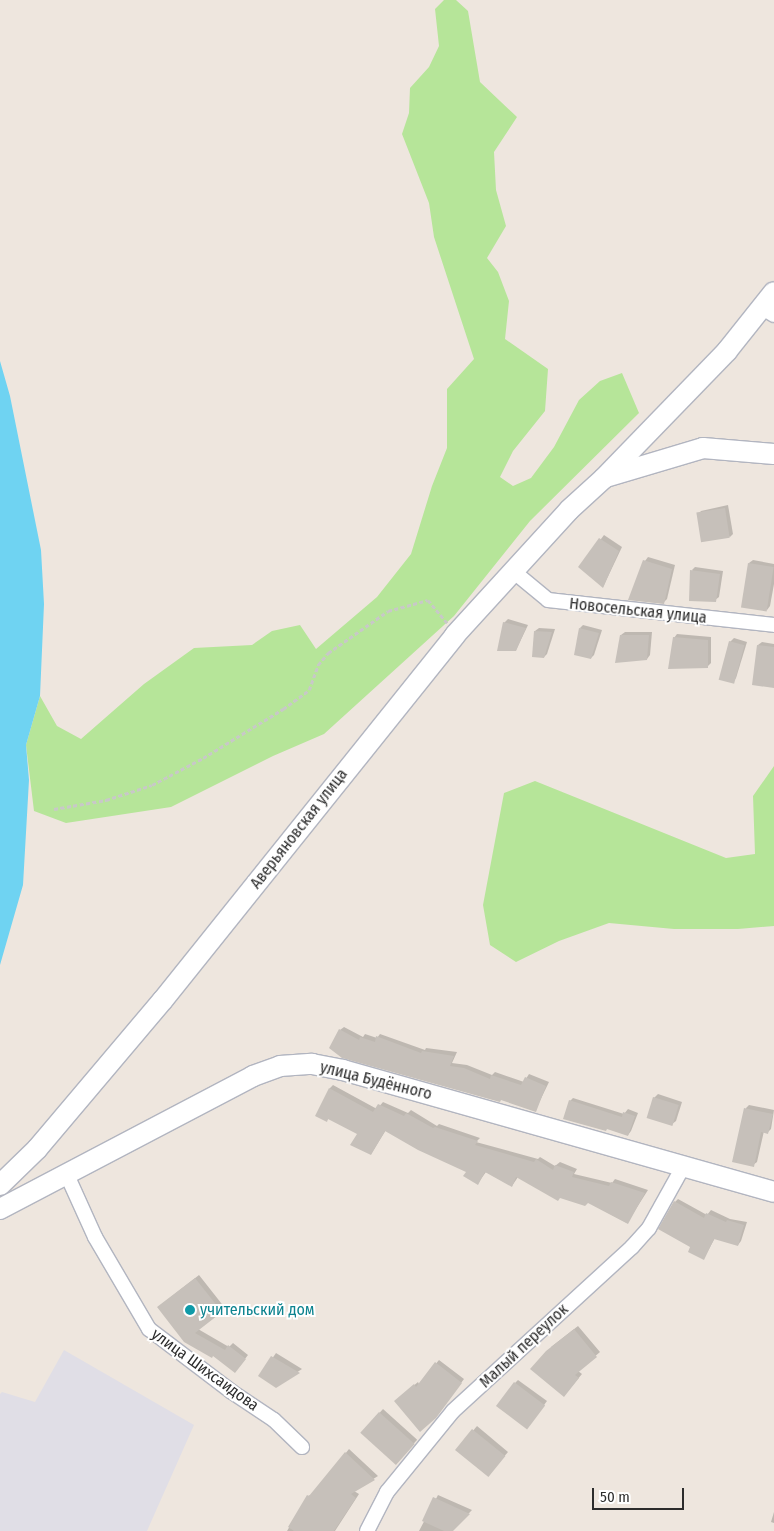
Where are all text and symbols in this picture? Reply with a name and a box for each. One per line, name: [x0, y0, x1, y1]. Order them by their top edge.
street label: Новосельская улица: [568, 594, 708, 628]
street label: Аверьяновская улица: [246, 765, 352, 893]
street label: улица Будённого: [318, 1058, 434, 1104]
place label: учительский дом: [200, 1300, 315, 1320]
street label: Малый переулок: [476, 1300, 572, 1392]
marker: учительский дом: [184, 1304, 196, 1316]
street label: улица Шихсаидова: [148, 1325, 262, 1415]
scale bar: [594, 1478, 686, 1510]
text: 50 m: [600, 1488, 630, 1506]

